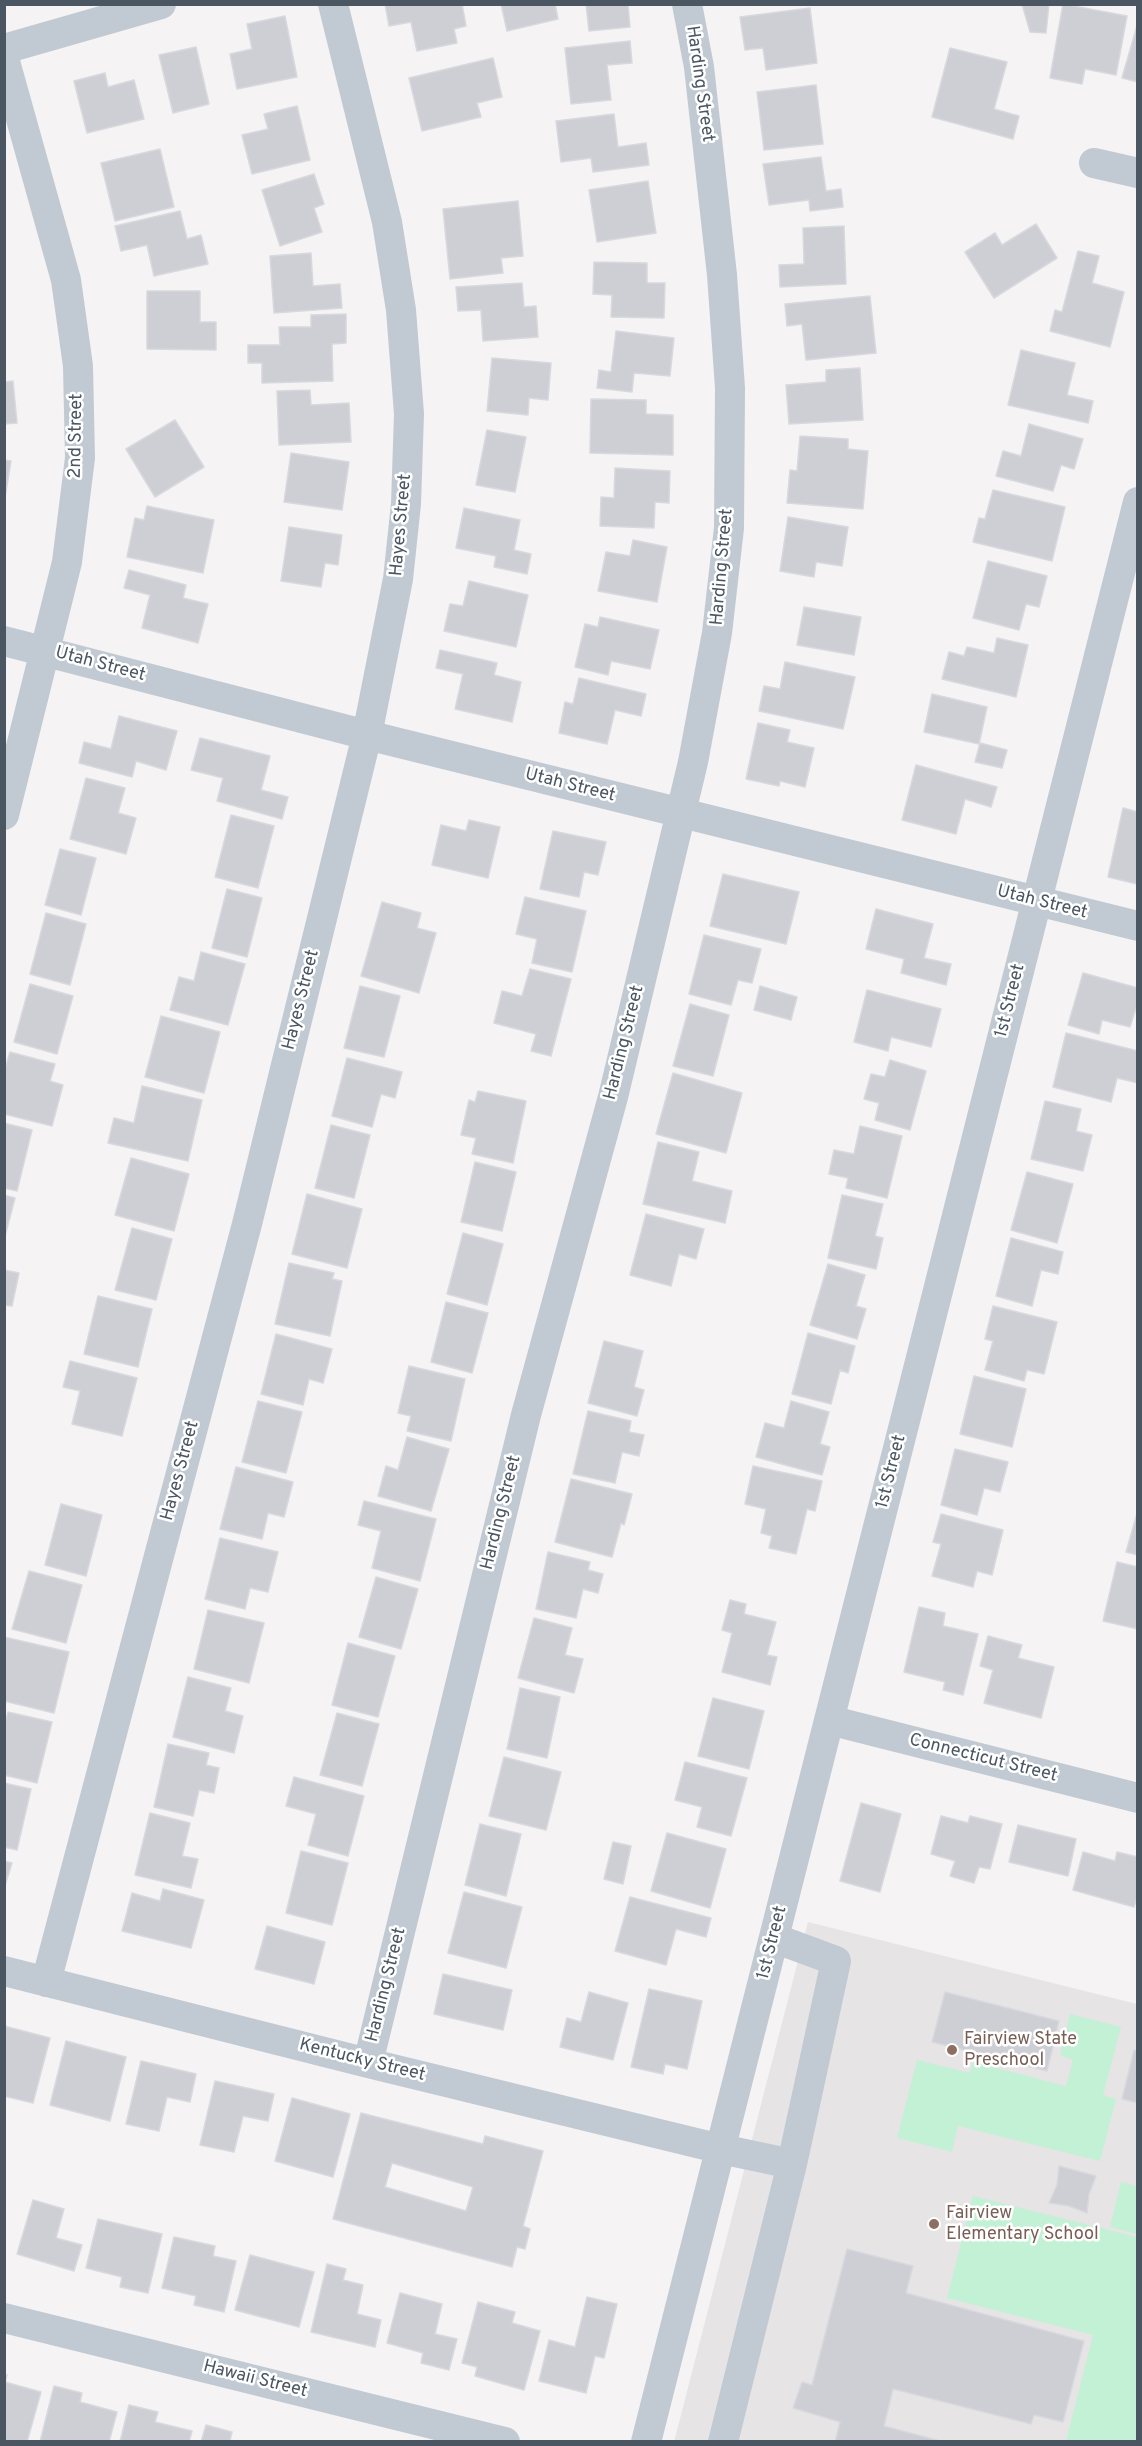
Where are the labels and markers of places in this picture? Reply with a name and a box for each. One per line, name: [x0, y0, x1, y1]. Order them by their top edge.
place label: Fairview State Preschool: [964, 2029, 1077, 2072]
marker: Fairview State Preschool: [945, 2043, 959, 2057]
place label: Fairview Elementary School: [946, 2203, 1099, 2246]
marker: Fairview Elementary School: [927, 2217, 941, 2231]

